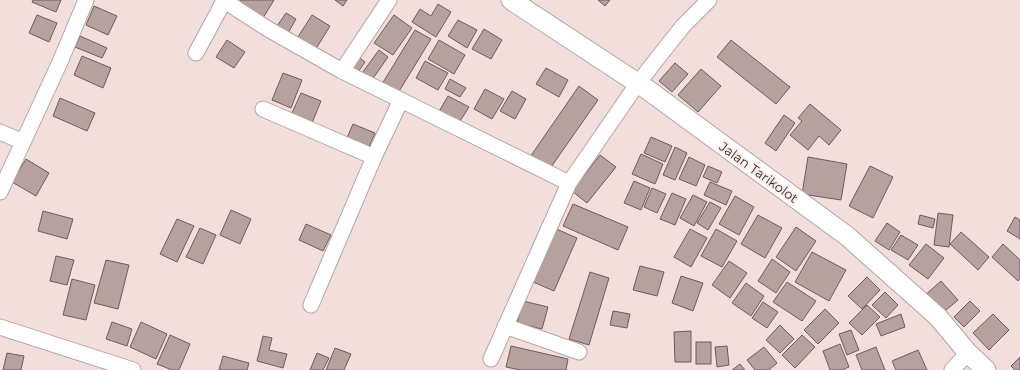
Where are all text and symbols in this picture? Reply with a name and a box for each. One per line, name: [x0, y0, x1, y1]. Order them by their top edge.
street label: Jalan Tarikolot: [716, 137, 802, 206]

